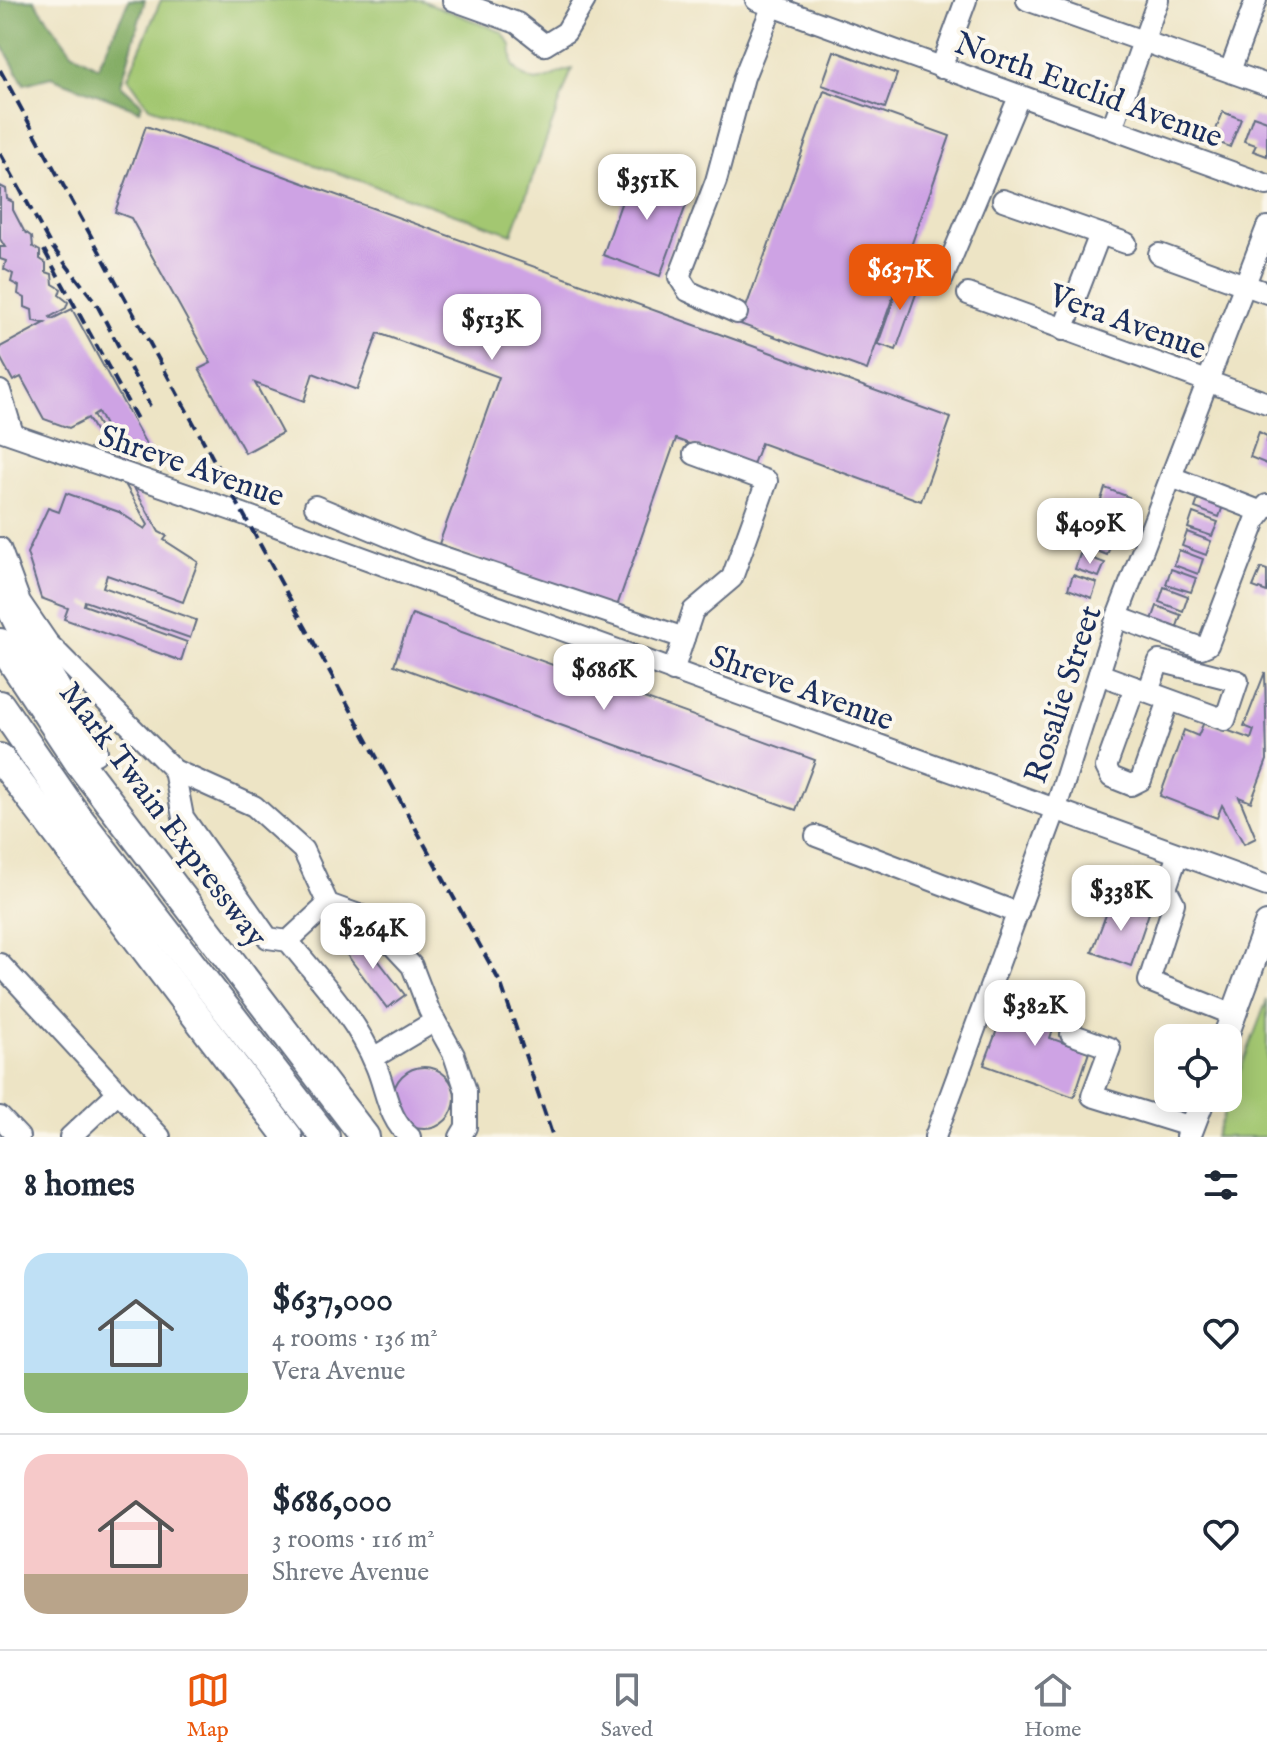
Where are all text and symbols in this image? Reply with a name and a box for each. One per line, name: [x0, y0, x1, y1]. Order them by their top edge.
street label: North Euclid Avenue: [949, 24, 1228, 159]
pin: $351K: [591, 154, 703, 222]
text: $351K: [616, 163, 678, 196]
pin: $637K: [844, 244, 956, 312]
text: $637K: [867, 253, 933, 286]
street label: Vera Avenue: [1042, 276, 1211, 371]
pin: $513K: [436, 294, 548, 362]
text: $513K: [461, 303, 523, 336]
street label: Shreve Avenue: [93, 417, 289, 518]
pin: $409K: [1034, 498, 1146, 566]
text: $409K: [1055, 507, 1125, 540]
street label: Rosalie Street: [1016, 601, 1112, 789]
street label: Shreve Avenue: [703, 637, 899, 742]
pin: $686K: [548, 644, 660, 712]
text: $686K: [571, 653, 637, 686]
street label: Mark Twain Expressway: [49, 675, 275, 957]
pin: $338K: [1065, 865, 1177, 933]
text: $338K: [1090, 874, 1152, 907]
pin: $264K: [317, 903, 429, 971]
text: $264K: [338, 912, 408, 945]
pin: $382K: [979, 980, 1091, 1048]
text: $382K: [1002, 989, 1068, 1022]
map controls: [1154, 1024, 1242, 1112]
button: locate: [1154, 1024, 1242, 1112]
icon: filters: [1199, 1163, 1243, 1207]
text: 8 homes: [24, 1164, 135, 1207]
text: $637,000: [272, 1279, 393, 1322]
icon: home: [88, 1285, 184, 1381]
icon: heart: [1199, 1311, 1243, 1355]
text: 4 rooms · 136 m²: [272, 1322, 438, 1355]
text: Vera Avenue: [272, 1355, 406, 1388]
text: $686,000: [272, 1480, 392, 1523]
icon: home: [88, 1486, 184, 1582]
icon: heart: [1199, 1512, 1243, 1556]
text: 3 rooms · 116 m²: [272, 1523, 435, 1556]
text: Shreve Avenue: [272, 1556, 429, 1589]
tab: Map: [186, 1668, 230, 1744]
tab: Saved: [601, 1668, 653, 1744]
tab: Home: [1024, 1668, 1081, 1744]

